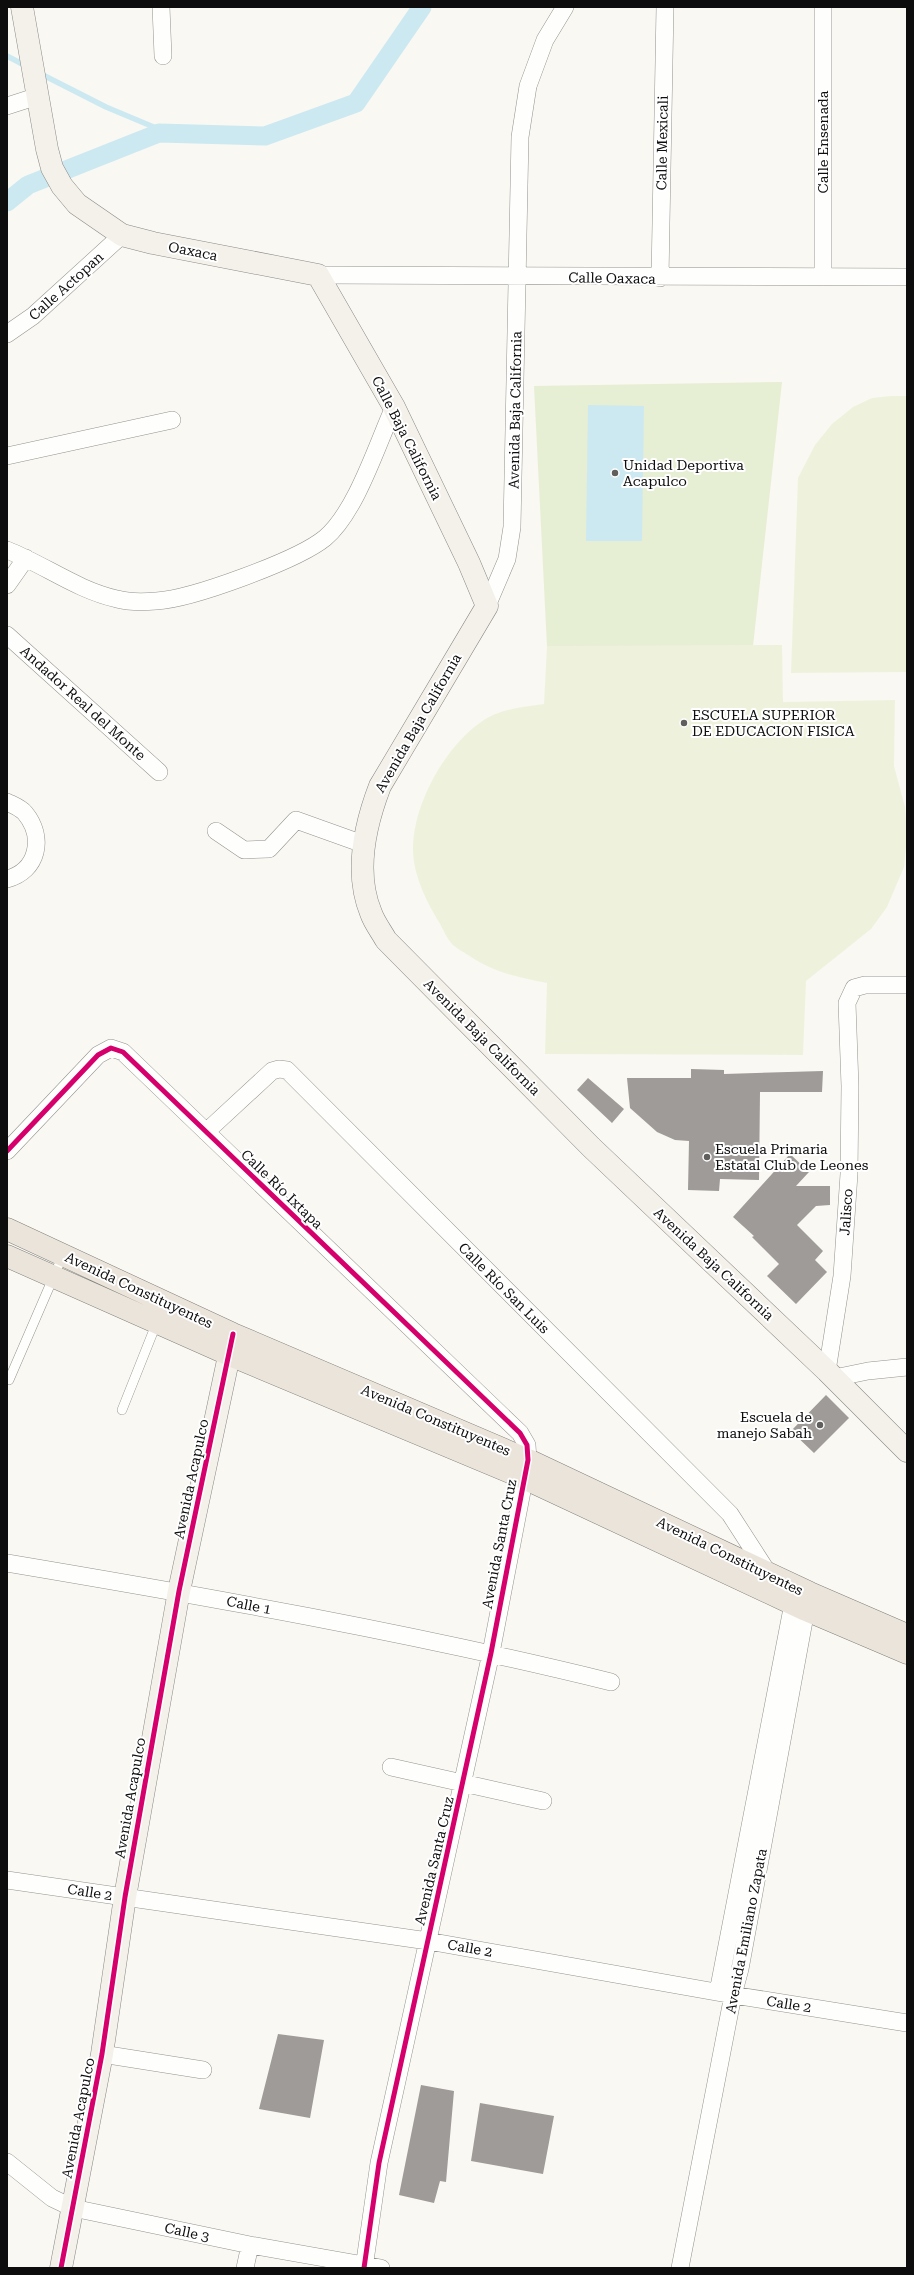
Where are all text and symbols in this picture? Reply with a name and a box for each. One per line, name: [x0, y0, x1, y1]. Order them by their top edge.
street label: Calle Ensenada: [815, 90, 831, 193]
street label: Calle Mexicali: [653, 95, 671, 191]
street label: Oaxaca: [167, 238, 219, 264]
street label: Calle Actopan: [26, 248, 106, 324]
street label: Calle Oaxaca: [568, 269, 656, 287]
street label: Avenida Baja California: [506, 331, 524, 489]
street label: Calle Baja California: [369, 373, 445, 503]
place label: Unidad Deportiva Acapulco: [623, 457, 744, 489]
marker: Unidad Deportiva Acapulco: [610, 468, 620, 478]
street label: Andador Real del Monte: [17, 643, 149, 764]
street label: Avenida Baja California: [372, 650, 465, 795]
place label: ESCUELA SUPERIOR DE EDUCACION FISICA: [692, 707, 855, 739]
marker: ESCUELA SUPERIOR DE EDUCACION FISICA: [679, 718, 689, 728]
street label: Avenida Baja California: [421, 976, 544, 1099]
place label: Escuela Primaria Estatal Club de Leones: [715, 1141, 869, 1173]
street label: Calle Río Ixtapa: [238, 1146, 326, 1232]
marker: Escuela Primaria Estatal Club de Leones: [702, 1152, 712, 1162]
street label: Jalisco: [836, 1188, 856, 1236]
street label: Avenida Baja California: [651, 1204, 777, 1324]
street label: Calle Río San Luis: [455, 1239, 553, 1337]
street label: Avenida Constituyentes: [63, 1249, 215, 1331]
street label: Avenida Constituyentes: [359, 1381, 513, 1459]
place label: Escuela de manejo Sabah: [717, 1409, 812, 1441]
street label: Avenida Acapulco: [170, 1418, 212, 1540]
marker: Escuela de manejo Sabah: [815, 1420, 825, 1430]
street label: Avenida Santa Cruz: [479, 1478, 519, 1610]
street label: Avenida Constituyentes: [654, 1514, 806, 1599]
street label: Calle 1: [225, 1593, 273, 1617]
street label: Avenida Acapulco: [112, 1736, 148, 1860]
street label: Avenida Santa Cruz: [411, 1795, 457, 1927]
street label: Avenida Emiliano Zapata: [722, 1847, 770, 2015]
street label: Calle 2: [66, 1881, 114, 1903]
street label: Calle 2: [446, 1936, 494, 1960]
street label: Calle 2: [765, 1993, 813, 2015]
street label: Avenida Acapulco: [58, 2056, 98, 2180]
street label: Calle 3: [163, 2219, 211, 2245]

